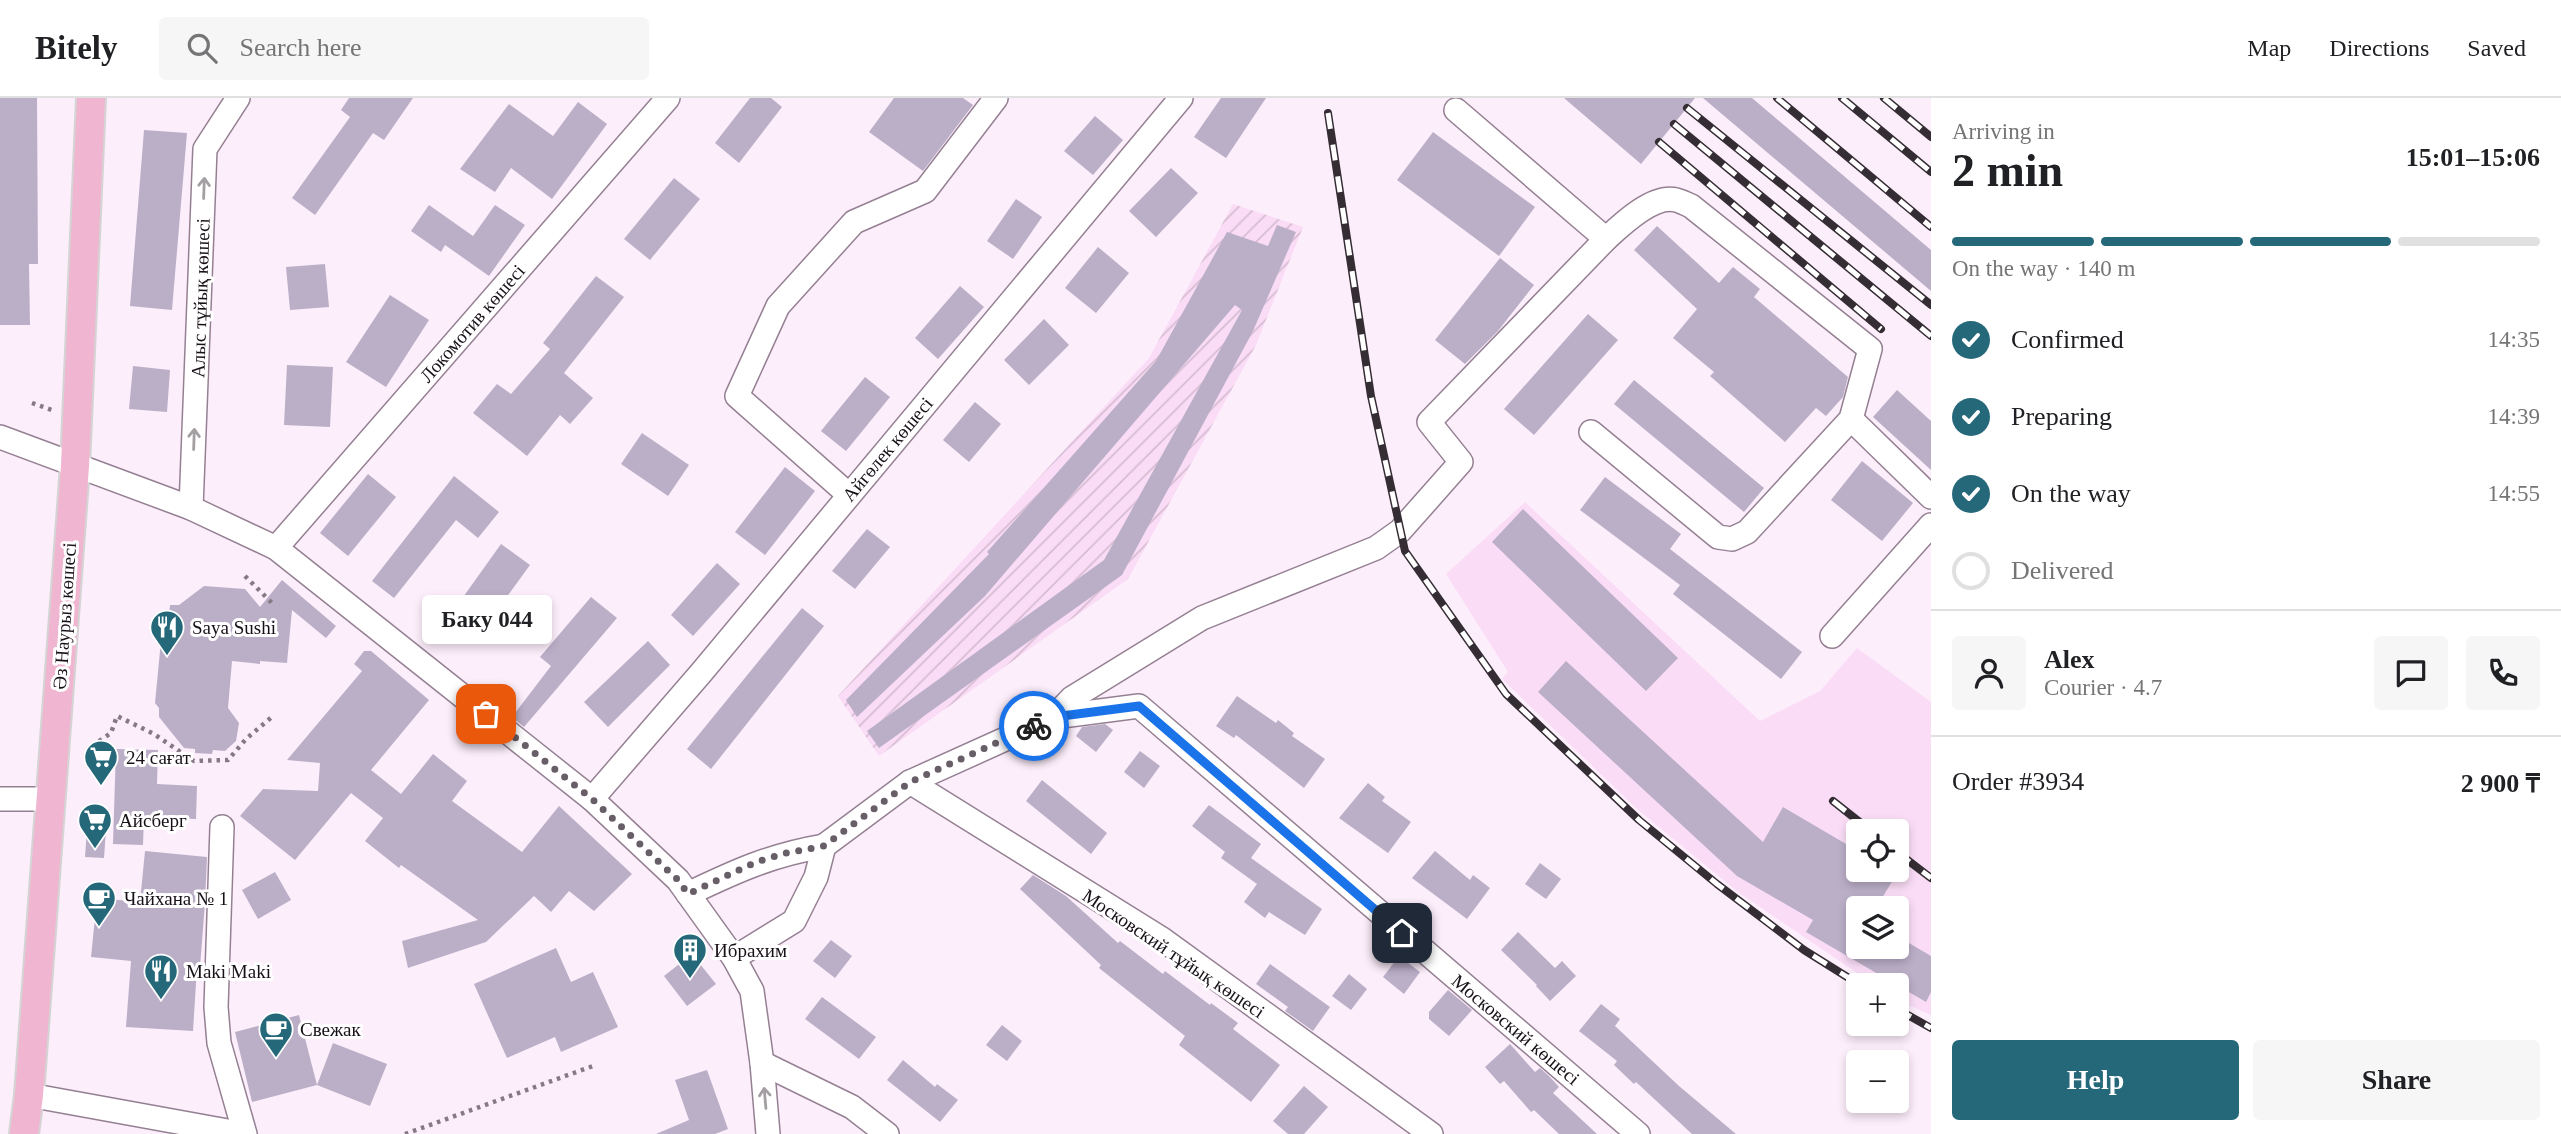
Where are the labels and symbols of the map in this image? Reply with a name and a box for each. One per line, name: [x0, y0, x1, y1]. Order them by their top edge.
one-way arrow: [197, 176, 211, 199]
street label: Алыс тұйық көшесі: [187, 218, 214, 378]
street label: Локомотив көшесі: [416, 260, 529, 386]
street label: Айгөлек көшесі: [838, 393, 937, 506]
one-way arrow: [188, 428, 201, 451]
street label: Әз Наурыз көшесі: [49, 542, 80, 690]
callout: Баку 044: [421, 595, 551, 644]
restaurant icon: Saya Sushi: [148, 608, 186, 657]
place label: Saya Sushi: [192, 617, 276, 638]
pin: [456, 684, 516, 744]
courier: [999, 691, 1069, 761]
supermarket icon: 24 сағат: [82, 738, 120, 787]
place label: 24 сағат: [126, 747, 192, 768]
supermarket icon: Айсберг: [76, 801, 114, 850]
place label: Айсберг: [119, 810, 187, 831]
cafe icon: Чайхана № 1: [80, 879, 118, 928]
street label: Московский тұйық көшесі: [1079, 885, 1269, 1022]
place label: Чайхана № 1: [124, 888, 228, 909]
pin: [1372, 903, 1432, 963]
building icon: Ибрахим: [671, 931, 709, 980]
place label: Ибрахим: [714, 940, 787, 961]
restaurant icon: Maki Maki: [142, 952, 180, 1001]
place label: Maki Maki: [186, 961, 271, 982]
street label: Московский көшесі: [1448, 970, 1584, 1089]
cafe icon: Свежак: [257, 1010, 295, 1059]
place label: Свежак: [300, 1019, 362, 1040]
one-way arrow: [758, 1088, 771, 1110]

